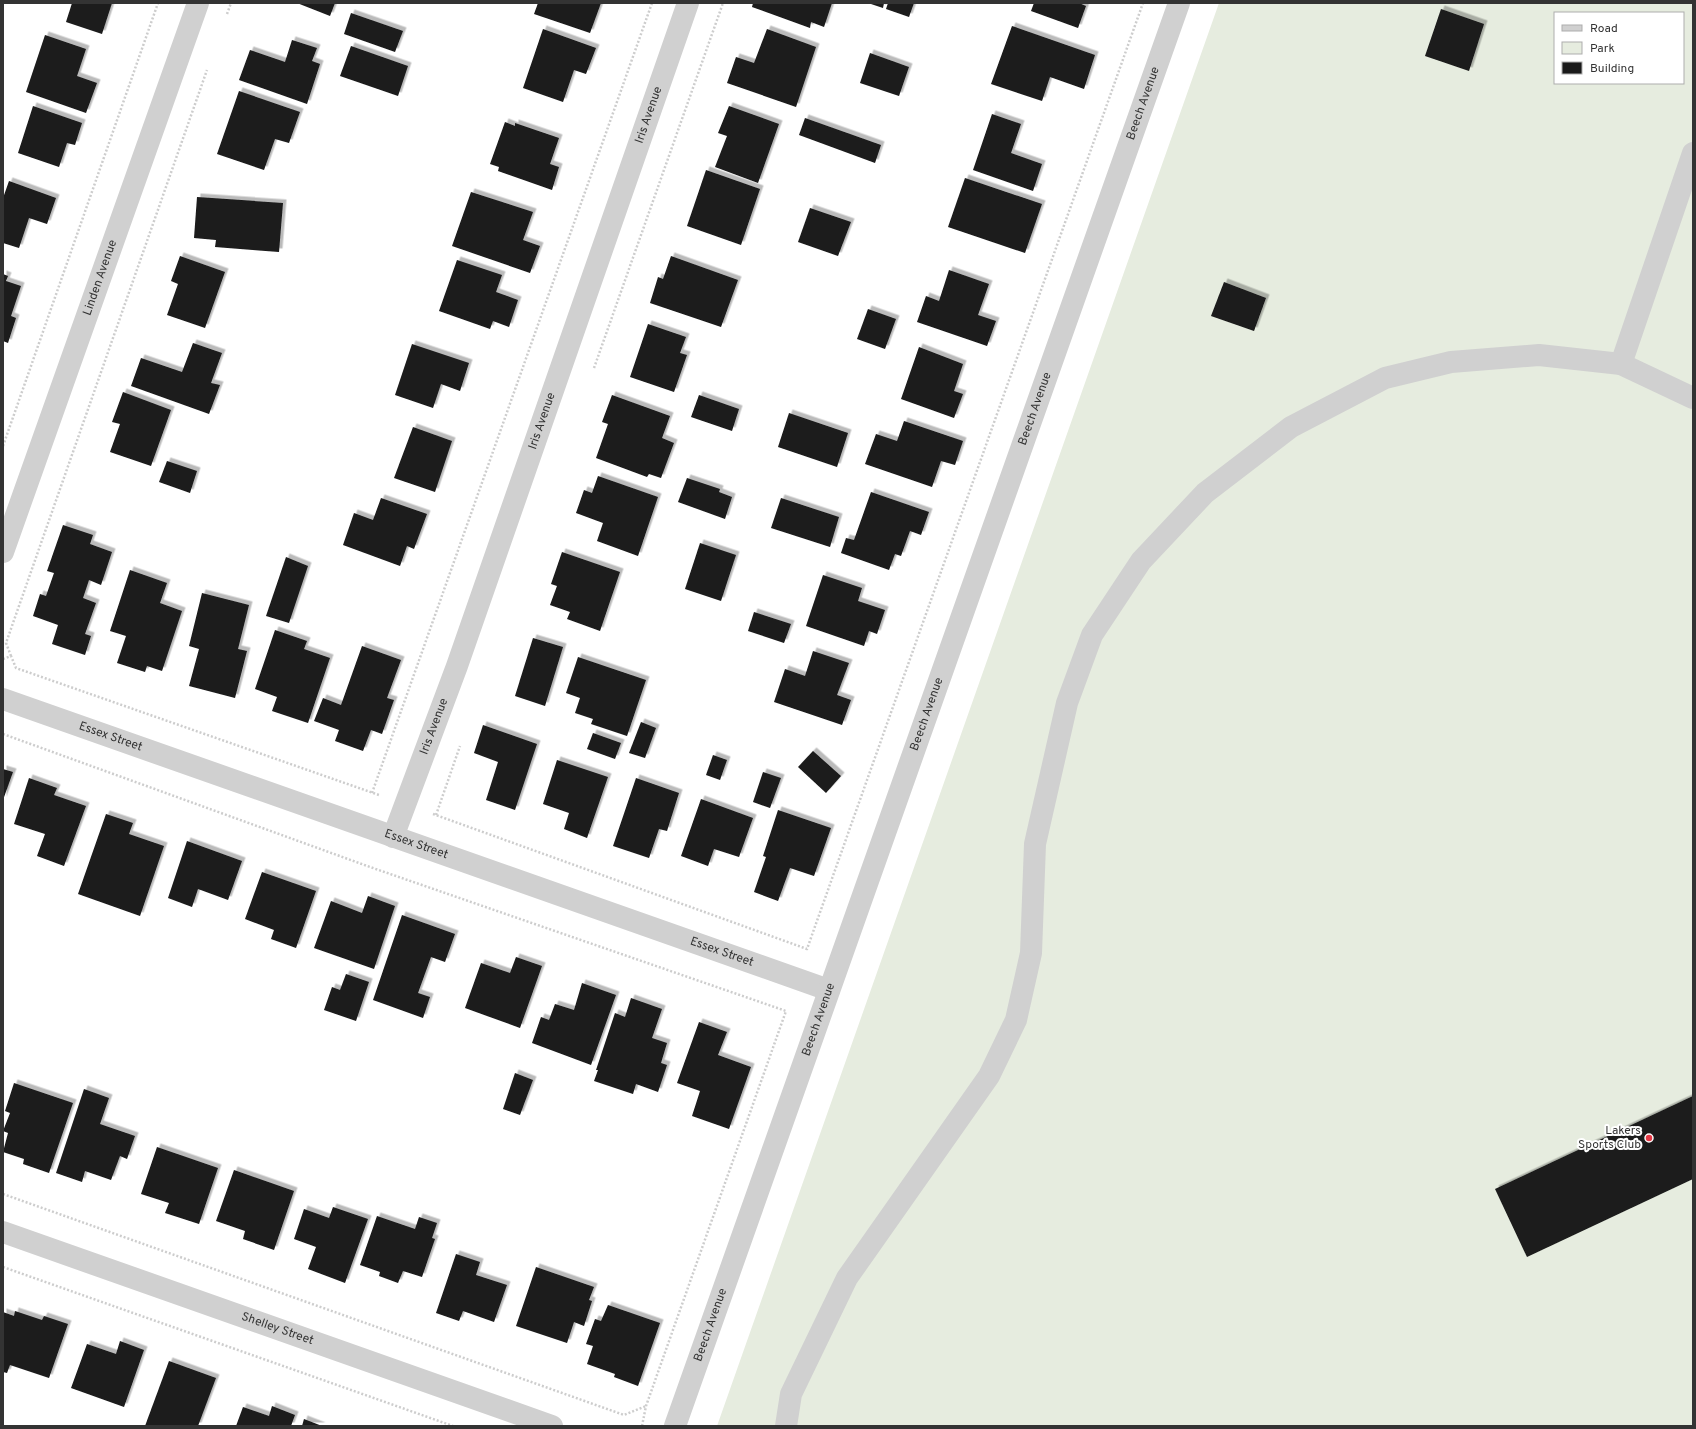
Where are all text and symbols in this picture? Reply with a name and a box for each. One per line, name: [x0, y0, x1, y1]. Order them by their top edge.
legend: [1554, 12, 1684, 84]
text: Road: [1590, 21, 1618, 37]
text: Park: [1590, 41, 1615, 57]
text: Building: [1590, 61, 1634, 77]
street label: Beech Avenue: [1123, 65, 1164, 142]
street label: Iris Avenue: [632, 84, 666, 146]
street label: Linden Avenue: [80, 238, 121, 318]
street label: Beech Avenue: [1015, 370, 1056, 448]
street label: Iris Avenue: [525, 390, 560, 452]
street label: Beech Avenue: [907, 676, 947, 753]
street label: Iris Avenue: [416, 696, 452, 757]
street label: Essex Street: [77, 718, 144, 755]
street label: Essex Street: [382, 826, 450, 863]
street label: Essex Street: [688, 934, 756, 971]
street label: Beech Avenue: [799, 981, 839, 1059]
place label: Lakers Sports Club: [1578, 1123, 1641, 1153]
marker: Lakers Sports Club: [1644, 1133, 1654, 1143]
street label: Beech Avenue: [690, 1286, 731, 1364]
street label: Shelley Street: [239, 1309, 316, 1349]

